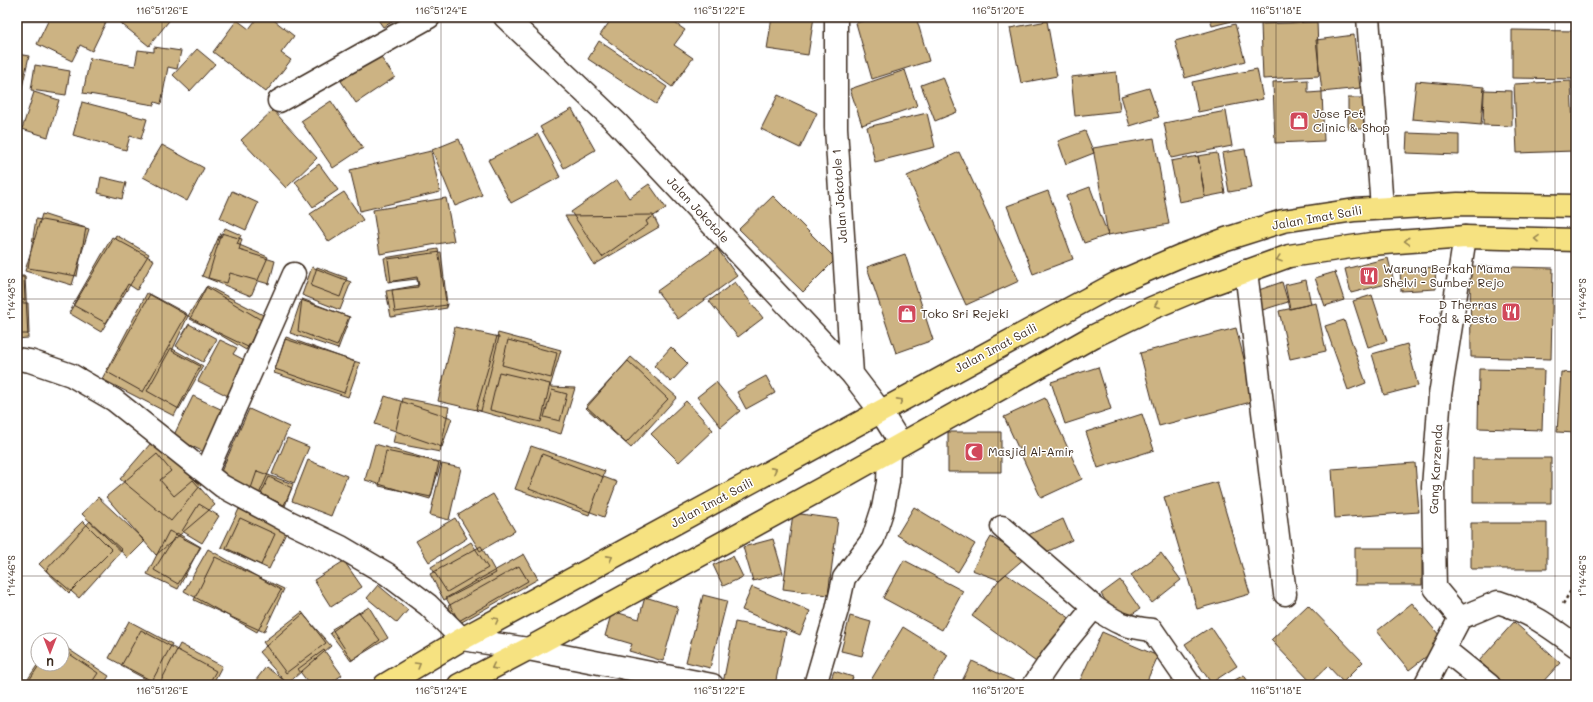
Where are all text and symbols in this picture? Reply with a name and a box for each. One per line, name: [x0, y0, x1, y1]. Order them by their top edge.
text: 116°51'26"E: [136, 3, 188, 17]
text: 116°51'24"E: [415, 3, 467, 17]
text: 116°51'22"E: [693, 3, 745, 17]
text: 116°51'20"E: [972, 3, 1024, 17]
text: 116°51'18"E: [1250, 3, 1302, 17]
place label: Jose Pet Clinic & Shop: [1313, 105, 1390, 135]
shop icon: Jose Pet Clinic & Shop: [1288, 110, 1310, 132]
street label: Jalan Jokotole 1: [828, 148, 850, 244]
street label: Jalan Jokotole: [664, 173, 734, 246]
street label: Jalan Imat Saili: [1271, 201, 1363, 233]
one-way arrow: [1534, 235, 1540, 243]
one-way arrow: [1404, 237, 1410, 246]
one-way arrow: [1275, 255, 1282, 263]
place label: Warung Berkah Mama Shelvi - Sumber Rejo: [1383, 260, 1511, 290]
restaurant icon: Warung Berkah Mama Shelvi - Sumber Rejo: [1358, 265, 1380, 287]
text: 1°14'48"S: [4, 278, 18, 320]
text: 1°14'48"S: [1575, 278, 1589, 320]
place label: D Therras Food & Resto: [1419, 296, 1497, 326]
one-way arrow: [1154, 301, 1161, 309]
restaurant icon: D Therras Food & Resto: [1500, 301, 1522, 323]
shop icon: Toko Sri Rejeki: [896, 303, 918, 325]
place label: Toko Sri Rejeki: [921, 305, 1009, 321]
street label: Jalan Imat Saili: [952, 319, 1039, 376]
one-way arrow: [896, 398, 903, 405]
street label: Gang Karzenda: [1425, 423, 1445, 515]
mosque icon: Masjid Al-Amir: [963, 441, 985, 463]
place label: Masjid Al-Amir: [988, 443, 1074, 459]
one-way arrow: [770, 467, 777, 474]
street label: Jalan Imat Saili: [668, 474, 755, 531]
text: 1°14'46"S: [4, 555, 18, 597]
text: 1°14'46"S: [1575, 555, 1589, 597]
one-way arrow: [606, 556, 613, 563]
one-way arrow: [492, 617, 499, 625]
north arrow: [30, 632, 70, 672]
text: U: [46, 655, 54, 670]
one-way arrow: [414, 662, 421, 670]
one-way arrow: [490, 662, 498, 670]
text: 116°51'26"E: [136, 683, 188, 697]
text: 116°51'24"E: [415, 683, 467, 697]
text: 116°51'22"E: [693, 683, 745, 697]
text: 116°51'20"E: [972, 683, 1024, 697]
text: 116°51'18"E: [1250, 683, 1302, 697]

